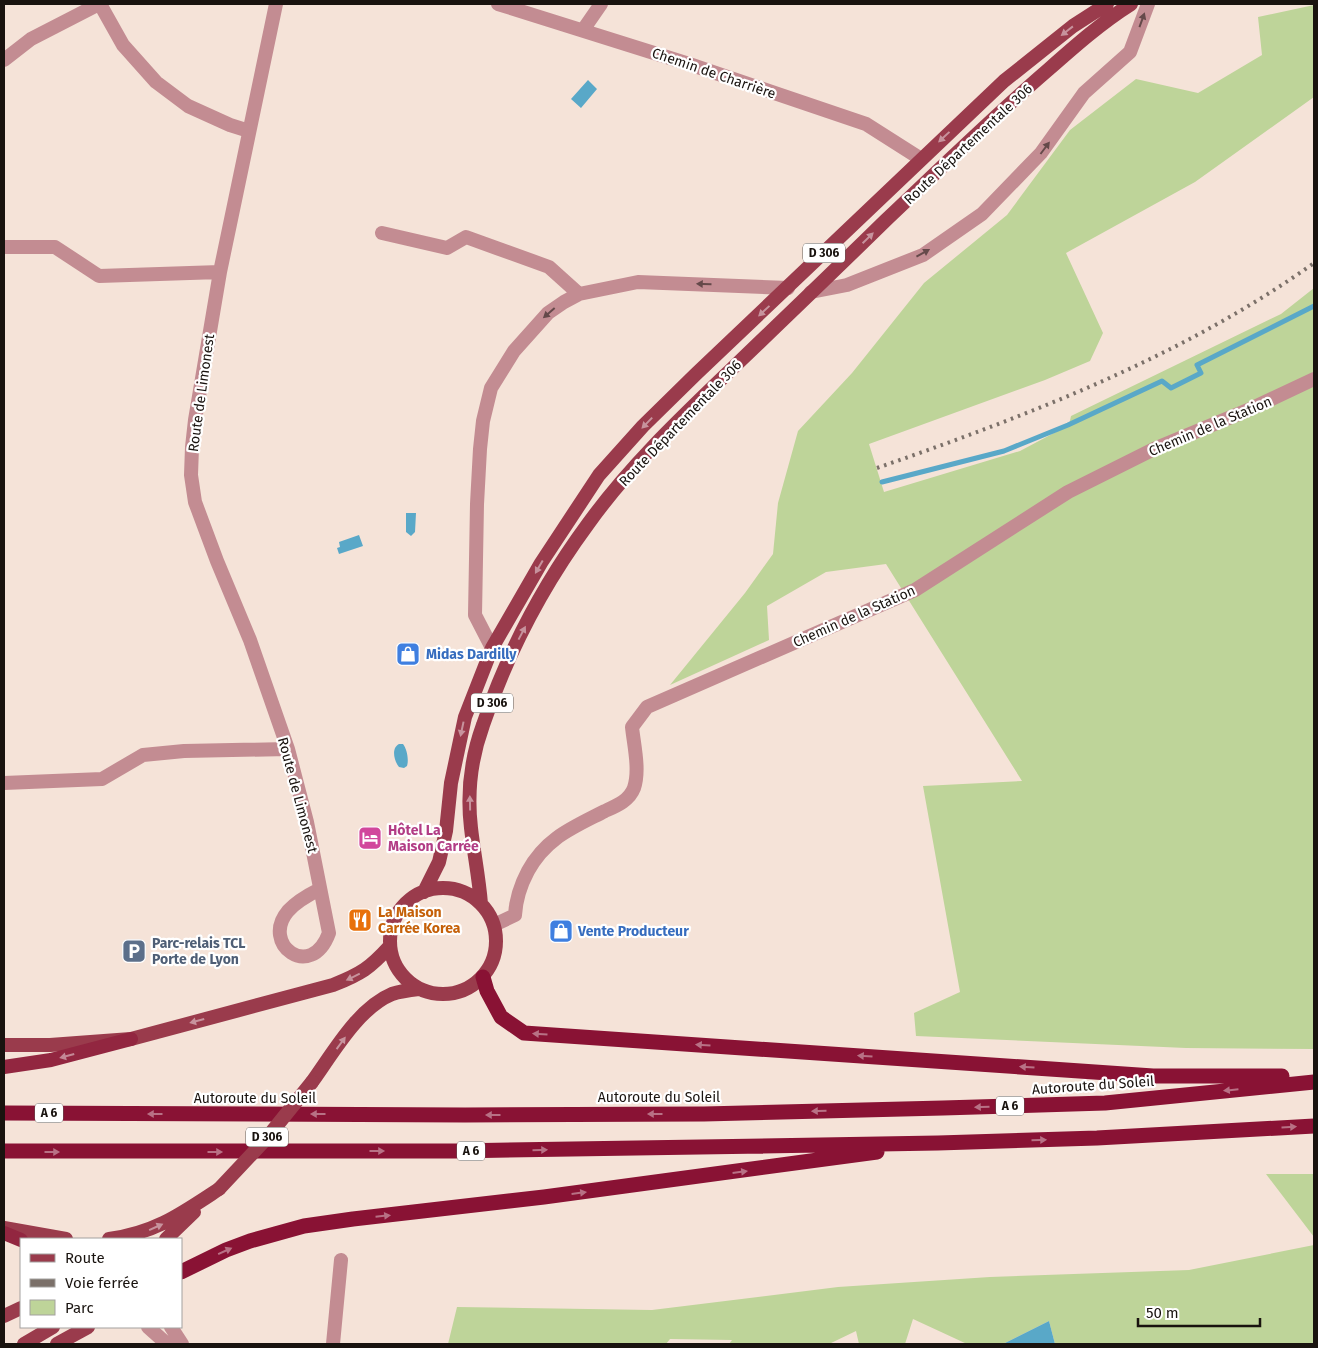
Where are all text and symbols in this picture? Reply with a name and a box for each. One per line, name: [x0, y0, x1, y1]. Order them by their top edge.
one-way arrow: [1139, 13, 1146, 28]
one-way arrow: [1060, 26, 1073, 37]
street label: Chemin de Charrière: [650, 44, 778, 103]
street label: Route Départementale 306: [901, 81, 1036, 208]
one-way arrow: [938, 131, 950, 143]
one-way arrow: [1040, 141, 1050, 155]
one-way arrow: [861, 232, 873, 244]
road number: D 306: [803, 244, 845, 262]
one-way arrow: [916, 249, 930, 257]
one-way arrow: [696, 280, 712, 288]
one-way arrow: [758, 305, 770, 317]
one-way arrow: [542, 308, 555, 319]
street label: Route de Limonest: [185, 332, 218, 453]
street label: Route Départementale 306: [616, 357, 745, 490]
street label: Chemin de la Station: [1146, 393, 1274, 460]
one-way arrow: [641, 417, 653, 429]
one-way arrow: [534, 560, 543, 573]
street label: Chemin de la Station: [790, 582, 918, 651]
one-way arrow: [518, 626, 526, 640]
shop icon: Midas Dardilly: [395, 641, 421, 667]
place label: Midas Dardilly: [426, 646, 517, 663]
road number: D 306: [471, 694, 513, 712]
one-way arrow: [458, 721, 466, 737]
street label: Route de Limonest: [274, 735, 321, 856]
one-way arrow: [465, 795, 473, 811]
place label: Hôtel La Maison Carrée: [388, 822, 479, 855]
hotel icon: Hôtel La Maison Carrée: [357, 825, 383, 851]
place label: La Maison Carrée Korea: [378, 904, 461, 937]
restaurant icon: La Maison Carrée Korea: [347, 907, 373, 933]
shop icon: Vente Producteur: [548, 918, 574, 944]
place label: Vente Producteur: [577, 923, 689, 940]
place label: Parc-relais TCL Porte de Lyon: [152, 935, 245, 968]
parking icon: Parc-relais TCL Porte de Lyon: [121, 938, 147, 964]
one-way arrow: [346, 973, 360, 981]
one-way arrow: [189, 1017, 205, 1025]
one-way arrow: [532, 1029, 548, 1037]
one-way arrow: [335, 1036, 345, 1049]
one-way arrow: [694, 1041, 710, 1049]
one-way arrow: [59, 1052, 75, 1060]
one-way arrow: [856, 1052, 872, 1060]
one-way arrow: [1019, 1063, 1035, 1071]
street label: Autoroute du Soleil: [1031, 1073, 1155, 1098]
one-way arrow: [1223, 1086, 1239, 1094]
street label: Autoroute du Soleil: [598, 1089, 720, 1106]
street label: Autoroute du Soleil: [194, 1090, 316, 1107]
road number: A 6: [996, 1096, 1024, 1116]
one-way arrow: [973, 1103, 989, 1111]
road number: A 6: [35, 1104, 63, 1122]
one-way arrow: [811, 1107, 827, 1115]
one-way arrow: [147, 1110, 163, 1118]
one-way arrow: [310, 1110, 326, 1118]
one-way arrow: [647, 1110, 663, 1118]
one-way arrow: [484, 1111, 500, 1119]
one-way arrow: [1281, 1123, 1297, 1131]
road number: D 306: [246, 1128, 288, 1146]
one-way arrow: [1031, 1136, 1047, 1144]
road number: A 6: [457, 1142, 485, 1160]
one-way arrow: [532, 1146, 548, 1154]
one-way arrow: [370, 1147, 386, 1155]
one-way arrow: [45, 1148, 61, 1156]
one-way arrow: [207, 1148, 223, 1156]
one-way arrow: [732, 1167, 748, 1175]
one-way arrow: [571, 1189, 587, 1197]
one-way arrow: [375, 1212, 391, 1220]
one-way arrow: [149, 1222, 163, 1230]
legend: [20, 1238, 182, 1328]
one-way arrow: [218, 1246, 232, 1254]
text: Route: [65, 1249, 105, 1267]
text: Voie ferrée: [65, 1274, 139, 1292]
scale bar: [1138, 1296, 1260, 1328]
text: Parc: [65, 1299, 94, 1317]
text: 50 m: [1146, 1304, 1179, 1322]

